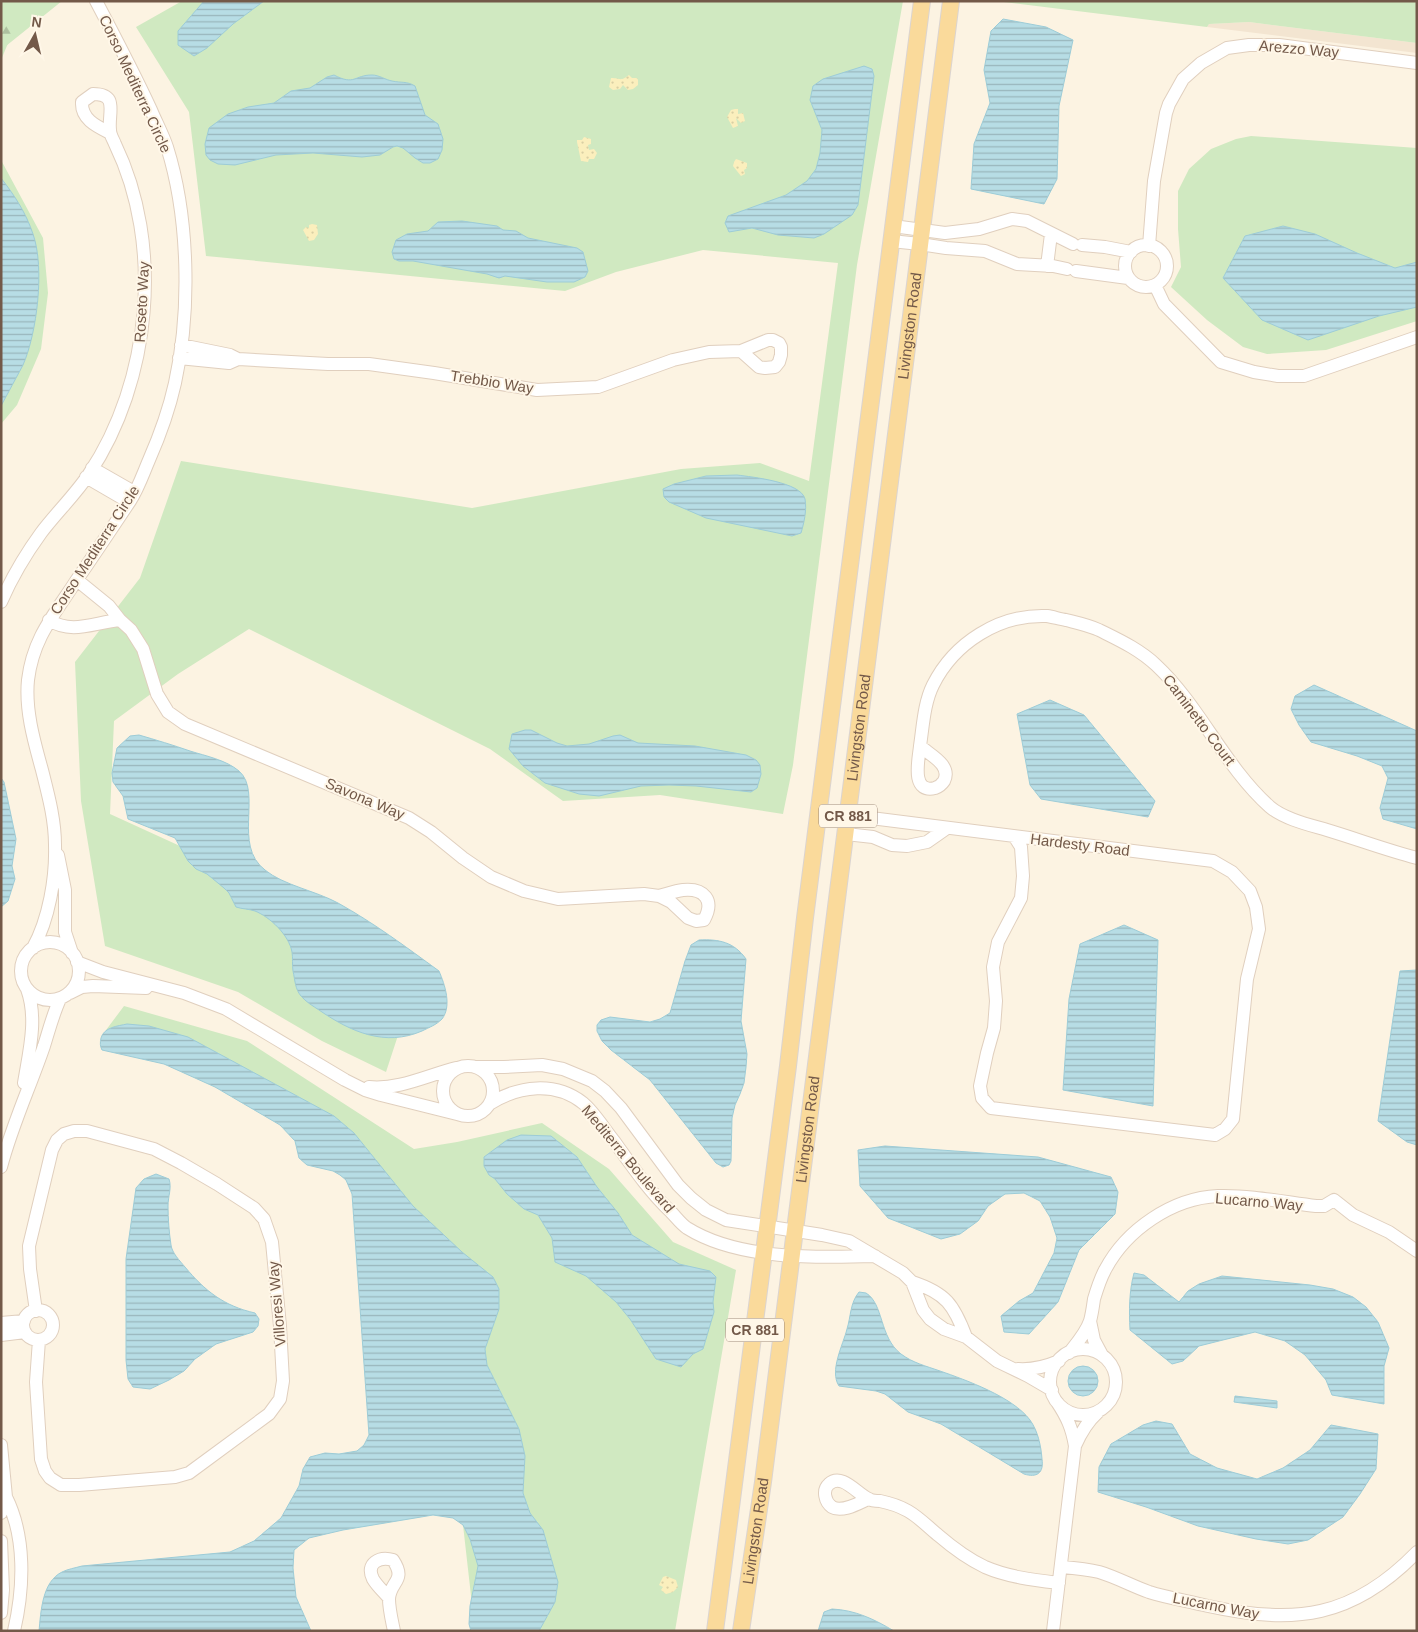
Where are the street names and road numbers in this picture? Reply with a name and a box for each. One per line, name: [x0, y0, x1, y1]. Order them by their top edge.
street label: Corso Mediterra Circle: [96, 12, 175, 155]
street label: Arezzo Way: [1258, 37, 1340, 61]
street label: Roseto Way: [131, 261, 152, 343]
street label: Livingston Road: [894, 271, 924, 380]
street label: Trebbio Way: [449, 367, 535, 397]
street label: Corso Mediterra Circle: [47, 482, 143, 617]
street label: Caminetto Court: [1160, 671, 1240, 769]
street label: Livingston Road: [843, 673, 873, 782]
street label: Savona Way: [323, 774, 408, 823]
road number: CR 881: [819, 804, 877, 828]
street label: Hardesty Road: [1029, 830, 1131, 859]
street label: Livingston Road: [792, 1075, 822, 1184]
street label: Mediterra Boulevard: [578, 1101, 678, 1216]
street label: Lucarno Way: [1215, 1189, 1304, 1214]
street label: Villoresi Way: [264, 1260, 289, 1348]
road number: CR 881: [726, 1318, 784, 1342]
street label: Livingston Road: [739, 1477, 771, 1585]
street label: Lucarno Way: [1171, 1589, 1261, 1622]

